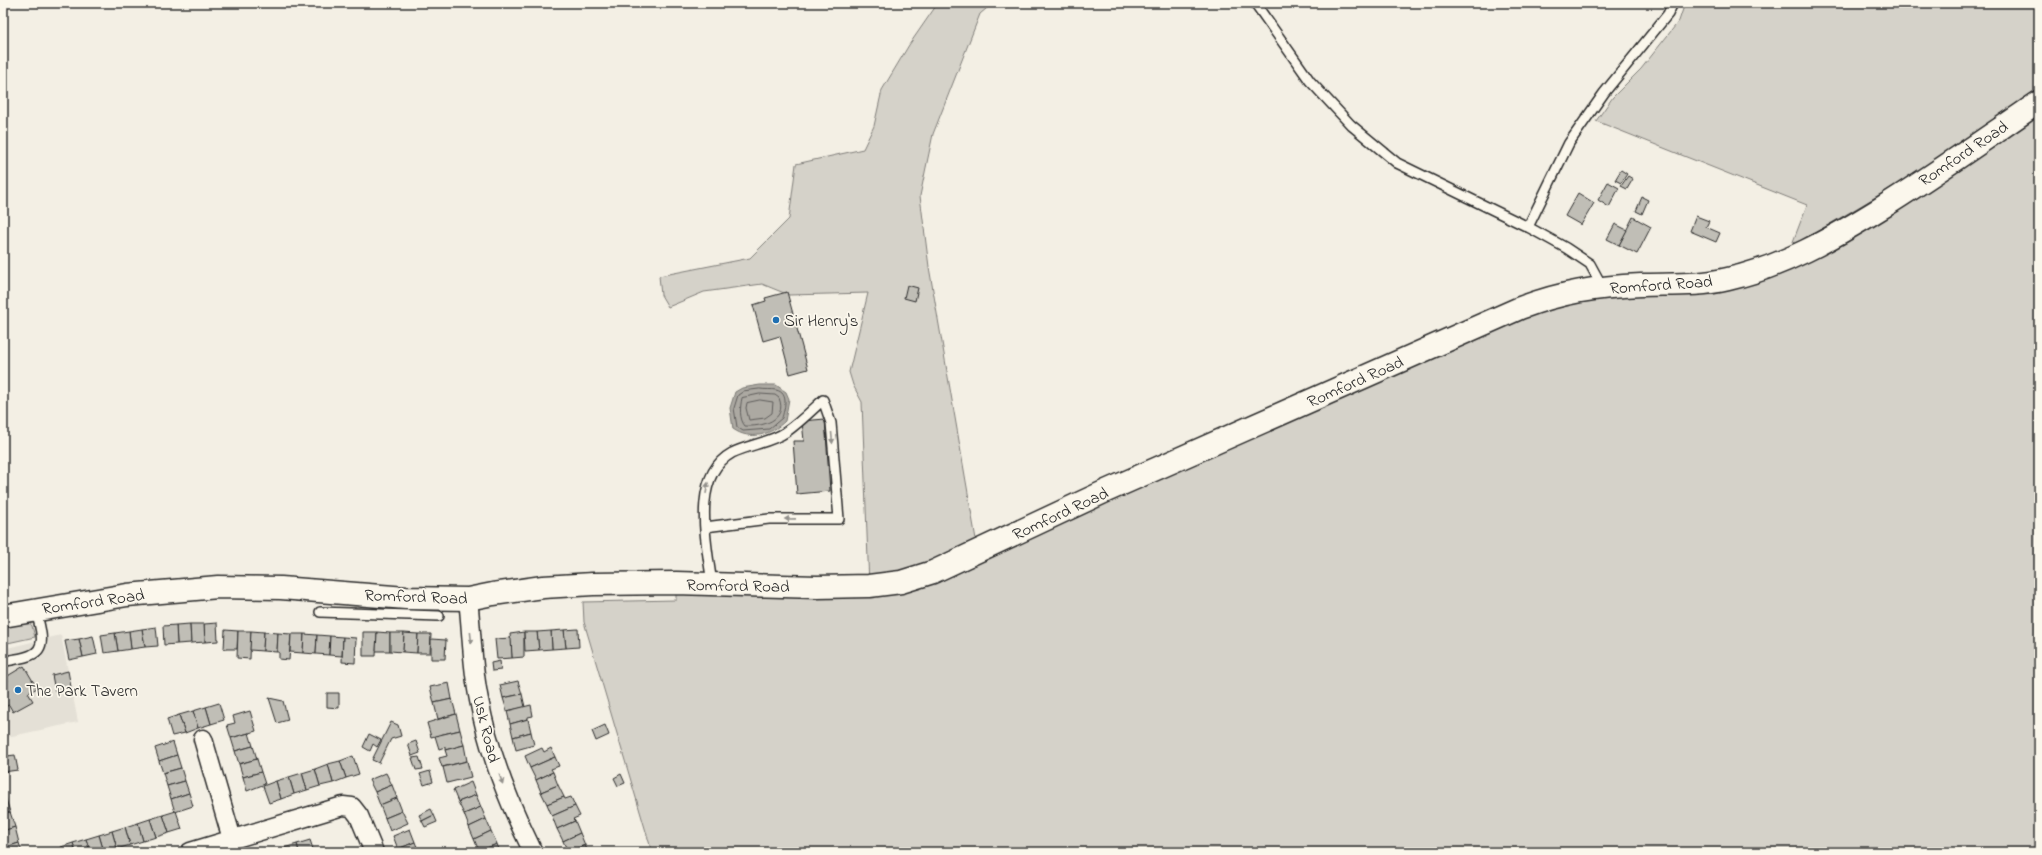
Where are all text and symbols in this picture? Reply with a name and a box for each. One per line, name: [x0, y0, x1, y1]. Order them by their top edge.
street label: Romford Road: [1914, 115, 2014, 193]
street label: Romford Road: [1609, 269, 1714, 302]
place label: Sir Henry's: [784, 309, 859, 335]
marker: Sir Henry's: [771, 315, 781, 325]
street label: Romford Road: [1303, 350, 1408, 415]
one-way arrow: [829, 432, 836, 444]
street label: Romford Road: [1009, 481, 1113, 547]
one-way arrow: [704, 482, 710, 494]
one-way arrow: [783, 516, 796, 522]
street label: Romford Road: [686, 573, 790, 600]
street label: Romford Road: [40, 583, 146, 622]
street label: Romford Road: [364, 583, 468, 612]
one-way arrow: [468, 632, 474, 644]
place label: The Park Tavern: [26, 679, 138, 704]
marker: The Park Tavern: [13, 685, 23, 695]
street label: Usk Road: [465, 693, 506, 766]
one-way arrow: [498, 773, 504, 785]

